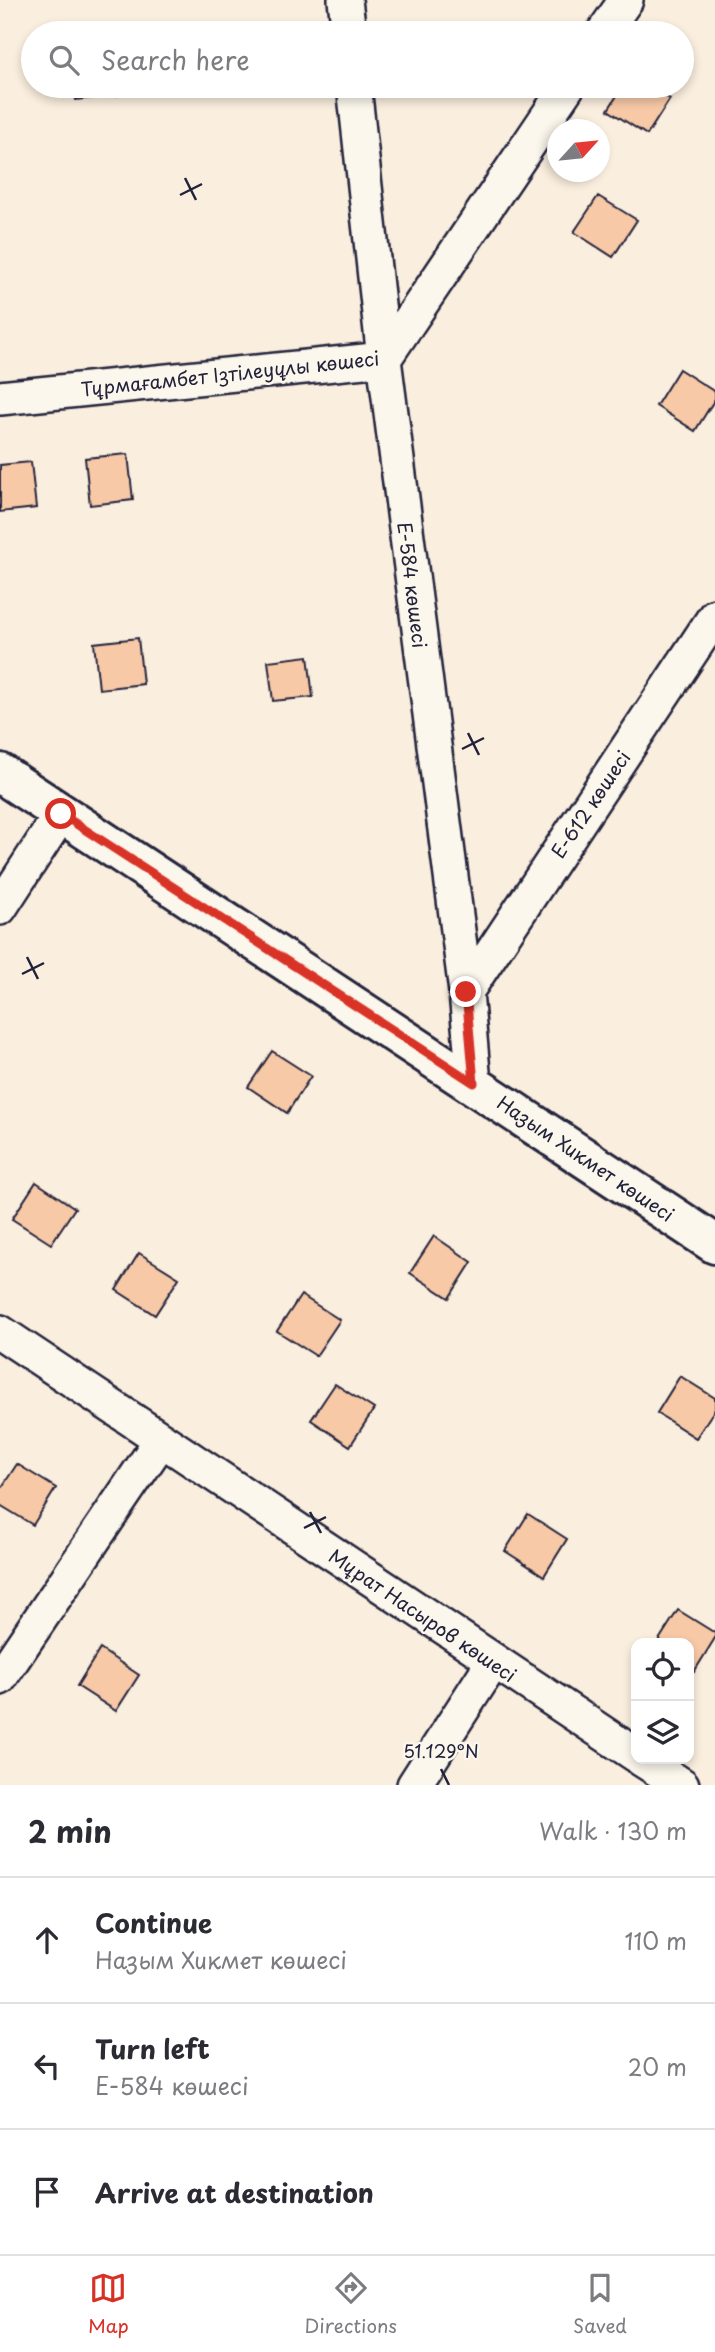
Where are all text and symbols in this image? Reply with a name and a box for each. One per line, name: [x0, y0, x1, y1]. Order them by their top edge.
search box: [21, 21, 694, 98]
text: Search here: [101, 40, 250, 79]
icon: search: [45, 41, 83, 79]
north arrow: [547, 119, 610, 182]
street label: Тұрмағамбет Ізтілеуұлы көшесі: [79, 343, 381, 403]
street label: Е-584 көшесі: [391, 520, 435, 650]
street label: Е-612 көшесі: [544, 745, 636, 863]
route start: [45, 798, 76, 829]
route end: [450, 976, 481, 1007]
street label: Назым Хикмет көшесі: [492, 1088, 680, 1228]
street label: Мұрат Насыров көшесі: [324, 1542, 522, 1688]
map controls: [631, 1638, 694, 1764]
button: locate: [631, 1638, 694, 1701]
button: layers: [631, 1701, 694, 1764]
text: 51.129°N: [403, 1737, 479, 1764]
text: 2 min: [28, 1808, 112, 1853]
text: Walk · 130 m: [539, 1813, 687, 1848]
text: Continue: [95, 1903, 212, 1942]
icon: ahead: [28, 1921, 66, 1959]
text: 110 m: [625, 1923, 687, 1958]
text: Назым Хикмет көшесі: [95, 1942, 347, 1977]
text: Turn left: [95, 2029, 210, 2068]
icon: left: [28, 2047, 66, 2085]
text: 20 m: [628, 2049, 687, 2084]
text: Е-584 көшесі: [95, 2068, 249, 2103]
icon: arrive: [28, 2173, 66, 2211]
text: Arrive at destination: [95, 2173, 374, 2212]
tab: Map: [88, 2269, 129, 2339]
tab: Directions: [305, 2269, 397, 2339]
tab: Saved: [573, 2269, 627, 2339]

